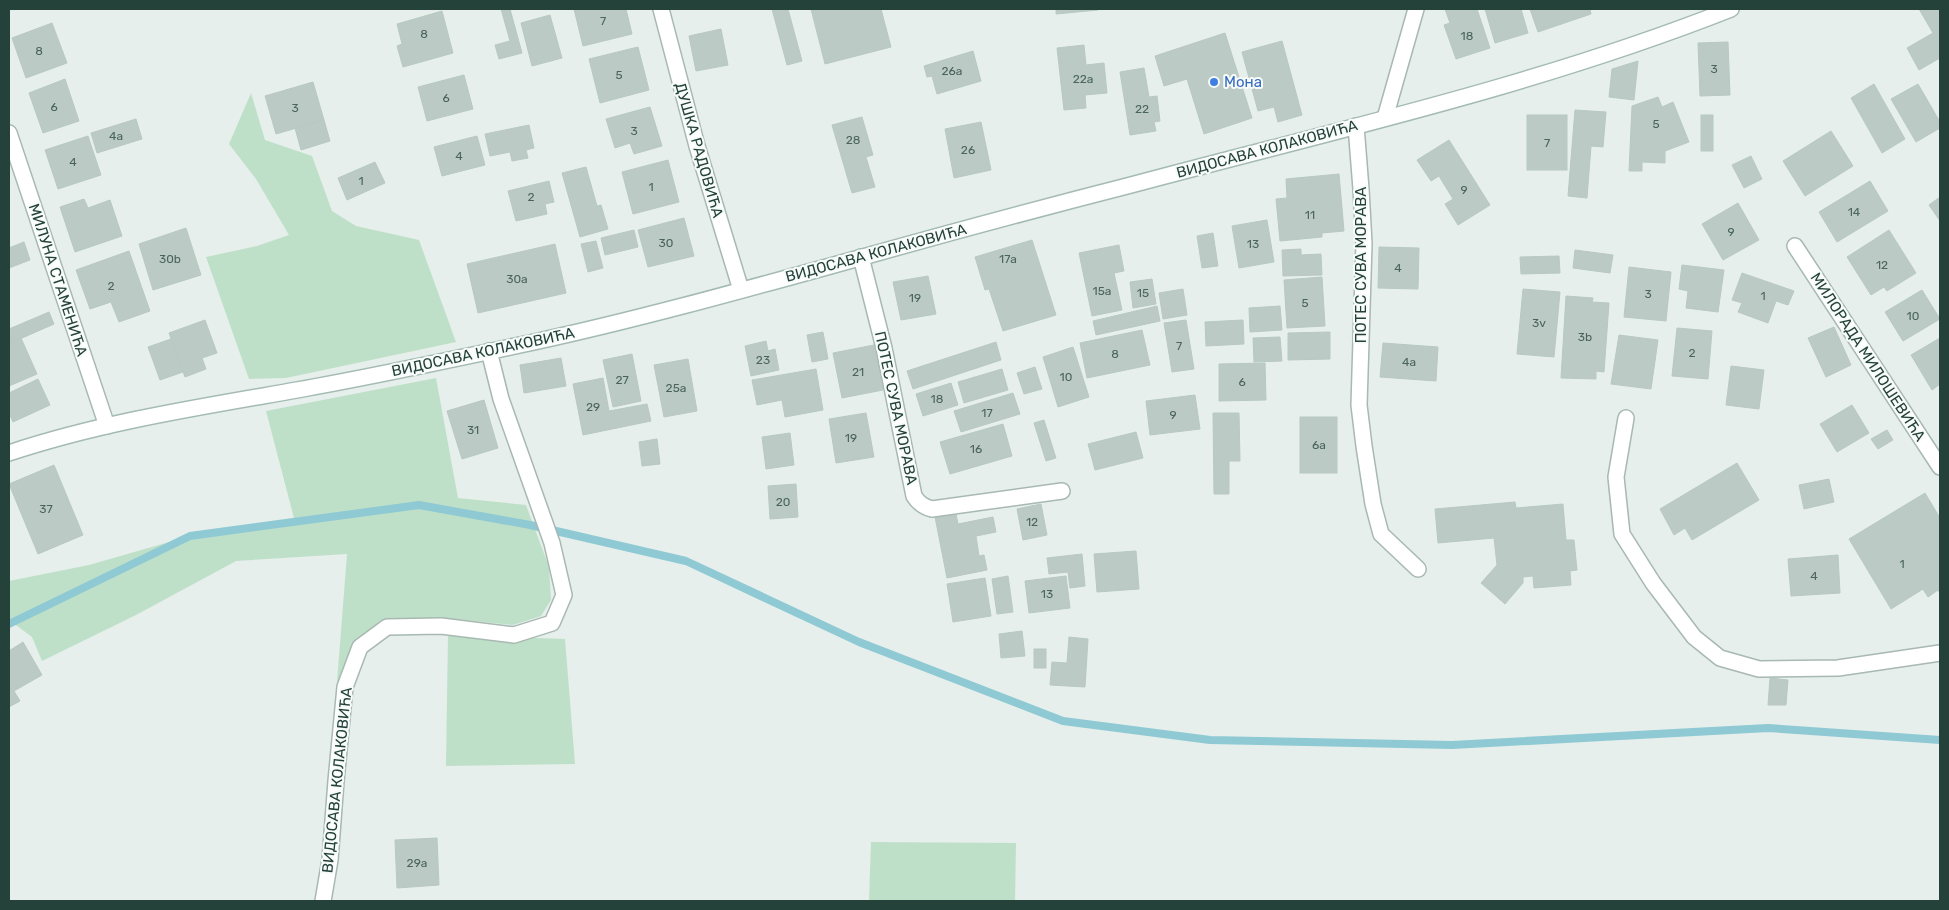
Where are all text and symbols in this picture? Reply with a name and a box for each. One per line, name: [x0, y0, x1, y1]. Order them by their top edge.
house number: 7: [600, 14, 606, 28]
house number: 8: [420, 27, 428, 41]
house number: 18: [1461, 29, 1473, 43]
house number: 8: [35, 44, 43, 58]
house number: 3: [1710, 62, 1718, 76]
house number: 26a: [942, 64, 962, 78]
house number: 5: [615, 68, 623, 82]
house number: 22a: [1073, 72, 1093, 86]
place label: Мона: [1224, 73, 1262, 91]
marker: Мона: [1208, 76, 1220, 88]
street label: ДУШКА РАДОВИЋА: [671, 80, 727, 220]
house number: 6: [442, 91, 450, 105]
house number: 6: [50, 100, 58, 114]
house number: 3: [291, 101, 299, 115]
house number: 22: [1135, 102, 1149, 116]
street label: ВИДОСАВА КОЛАКОВИЋА: [1174, 116, 1360, 182]
house number: 5: [1652, 117, 1660, 131]
house number: 3: [630, 124, 638, 138]
house number: 4a: [109, 129, 123, 143]
house number: 28: [846, 133, 860, 147]
house number: 7: [1544, 136, 1550, 150]
house number: 26: [961, 143, 975, 157]
house number: 4: [455, 149, 463, 163]
house number: 4: [69, 155, 77, 169]
house number: 1: [358, 174, 364, 188]
house number: 1: [648, 180, 654, 194]
house number: 9: [1460, 183, 1468, 197]
street label: ПОТЕС СУВА МОРАВА: [1352, 187, 1370, 343]
house number: 2: [527, 190, 535, 204]
street label: МИЛУНА СТАМЕНИЋА: [25, 201, 91, 359]
house number: 14: [1848, 205, 1861, 219]
house number: 11: [1305, 208, 1315, 222]
street label: ВИДОСАВА КОЛАКОВИЋА: [783, 220, 969, 286]
house number: 9: [1727, 225, 1735, 239]
house number: 30: [659, 236, 673, 250]
house number: 13: [1247, 237, 1259, 251]
house number: 30b: [159, 252, 181, 266]
house number: 17a: [999, 252, 1017, 266]
house number: 12: [1876, 258, 1888, 272]
house number: 4: [1394, 261, 1402, 275]
street label: МИЛОРАДА МИЛОШЕВИЋА: [1807, 269, 1929, 445]
house number: 30a: [506, 272, 528, 286]
house number: 2: [107, 279, 115, 293]
house number: 15a: [1093, 284, 1111, 298]
house number: 15: [1137, 286, 1149, 300]
house number: 3: [1644, 287, 1652, 301]
house number: 1: [1760, 289, 1766, 303]
house number: 19: [909, 291, 921, 305]
house number: 5: [1301, 296, 1309, 310]
house number: 10: [1907, 309, 1919, 323]
house number: 3v: [1532, 316, 1546, 330]
street label: ВИДОСАВА КОЛАКОВИЋА: [390, 324, 576, 380]
street label: ПОТЕС СУВА МОРАВА: [871, 330, 921, 486]
house number: 3b: [1578, 330, 1592, 344]
house number: 7: [1176, 339, 1182, 353]
house number: 2: [1688, 346, 1696, 360]
house number: 8: [1111, 347, 1119, 361]
house number: 23: [756, 353, 770, 367]
house number: 4a: [1402, 355, 1416, 369]
house number: 21: [852, 365, 864, 379]
house number: 10: [1060, 370, 1072, 384]
house number: 27: [615, 373, 629, 387]
house number: 6: [1238, 375, 1246, 389]
house number: 25a: [666, 381, 686, 395]
house number: 18: [931, 392, 943, 406]
house number: 29: [586, 400, 600, 414]
house number: 17: [981, 406, 993, 420]
house number: 9: [1169, 408, 1177, 422]
house number: 31: [467, 423, 479, 437]
house number: 19: [845, 431, 857, 445]
house number: 6a: [1312, 438, 1326, 452]
house number: 16: [970, 442, 982, 456]
house number: 20: [776, 495, 790, 509]
house number: 37: [39, 502, 53, 516]
house number: 12: [1026, 515, 1038, 529]
house number: 1: [1899, 557, 1905, 571]
house number: 4: [1810, 569, 1818, 583]
house number: 13: [1041, 587, 1053, 601]
street label: ВИДОСАВА КОЛАКОВИЋА: [318, 686, 356, 874]
house number: 29a: [407, 856, 427, 870]

